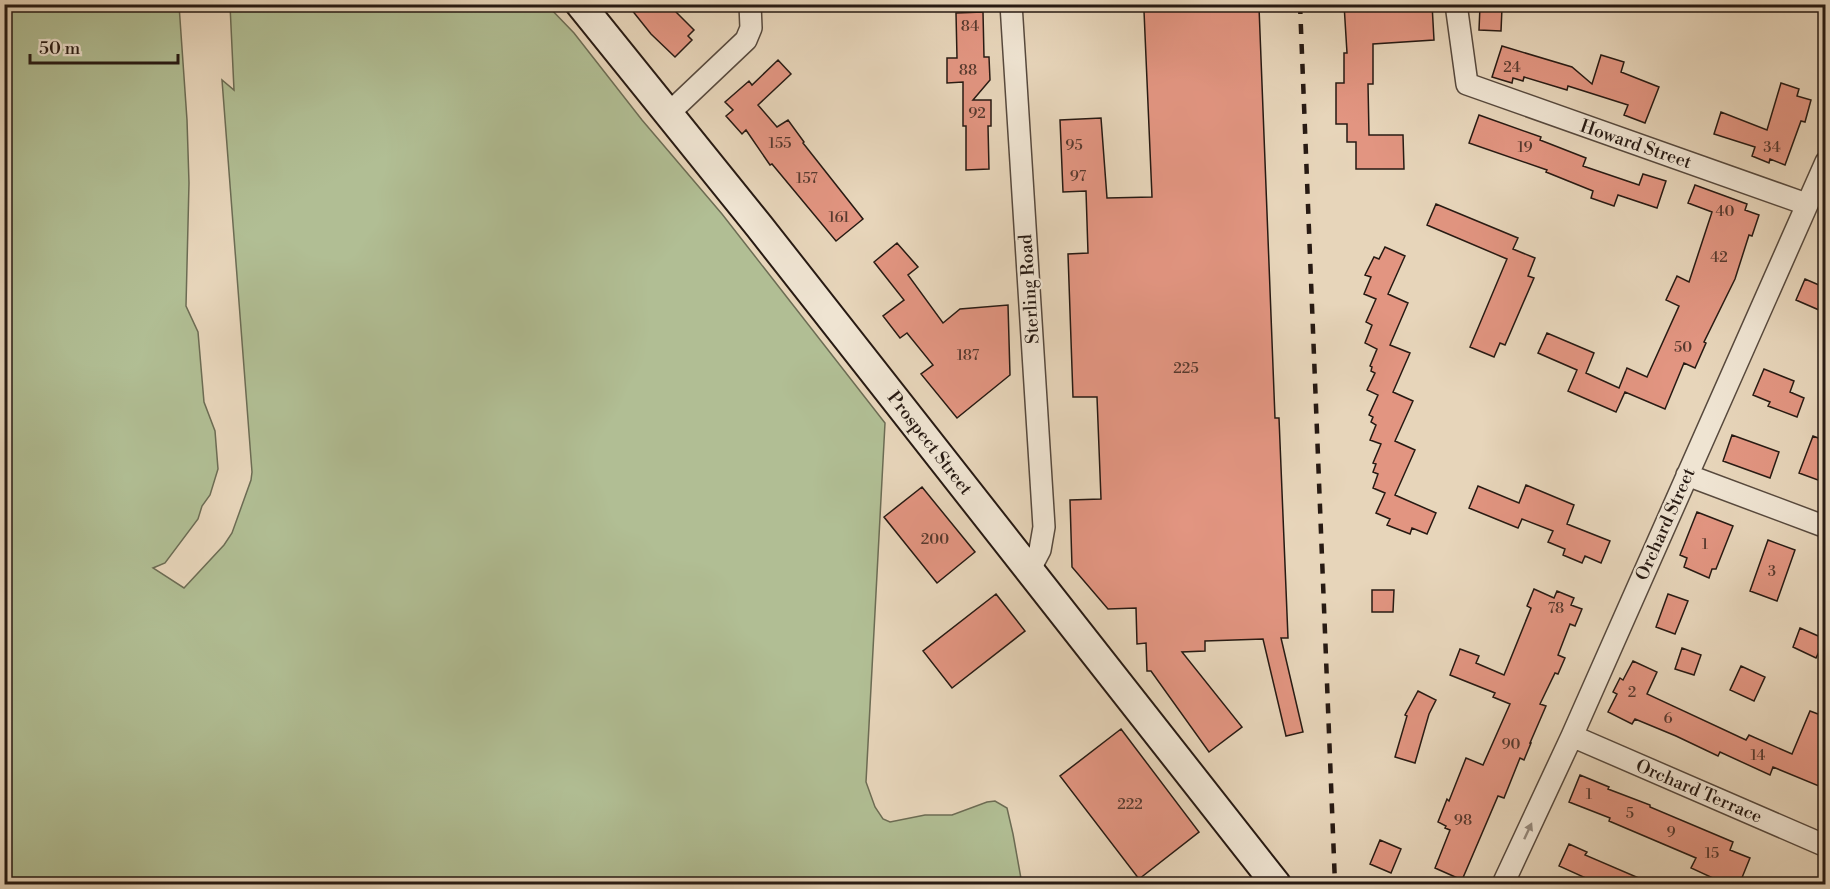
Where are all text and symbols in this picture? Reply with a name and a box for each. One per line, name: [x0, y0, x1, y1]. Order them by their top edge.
house number: 84: [961, 17, 979, 36]
scale bar: [30, 27, 178, 65]
text: 50 m: [39, 37, 81, 60]
house number: 24: [1503, 58, 1521, 77]
house number: 88: [959, 61, 977, 80]
house number: 92: [968, 104, 986, 123]
street label: Howard Street: [1577, 115, 1695, 174]
house number: 155: [769, 134, 792, 153]
house number: 95: [1065, 136, 1083, 155]
house number: 19: [1517, 138, 1533, 157]
house number: 34: [1763, 138, 1781, 157]
house number: 97: [1070, 167, 1087, 186]
house number: 157: [796, 169, 818, 188]
house number: 40: [1716, 202, 1734, 221]
house number: 161: [828, 208, 850, 227]
street label: Sterling Road: [1014, 233, 1045, 345]
house number: 42: [1710, 248, 1728, 267]
house number: 50: [1674, 338, 1692, 357]
house number: 187: [957, 346, 980, 365]
house number: 225: [1173, 359, 1199, 378]
street label: Prospect Street: [882, 387, 978, 500]
street label: Orchard Street: [1630, 464, 1701, 584]
house number: 200: [921, 530, 949, 549]
house number: 1: [1702, 535, 1709, 554]
house number: 3: [1768, 562, 1776, 581]
house number: 78: [1548, 599, 1564, 618]
house number: 2: [1628, 683, 1636, 702]
house number: 6: [1663, 709, 1673, 728]
house number: 90: [1501, 735, 1521, 754]
house number: 14: [1751, 746, 1765, 765]
street label: Orchard Terrace: [1632, 754, 1766, 828]
house number: 1: [1586, 785, 1593, 804]
house number: 222: [1117, 795, 1143, 814]
house number: 5: [1626, 804, 1634, 823]
house number: 98: [1454, 811, 1472, 830]
one-way arrow: [1523, 823, 1532, 840]
house number: 9: [1666, 823, 1676, 842]
house number: 15: [1705, 844, 1719, 863]

